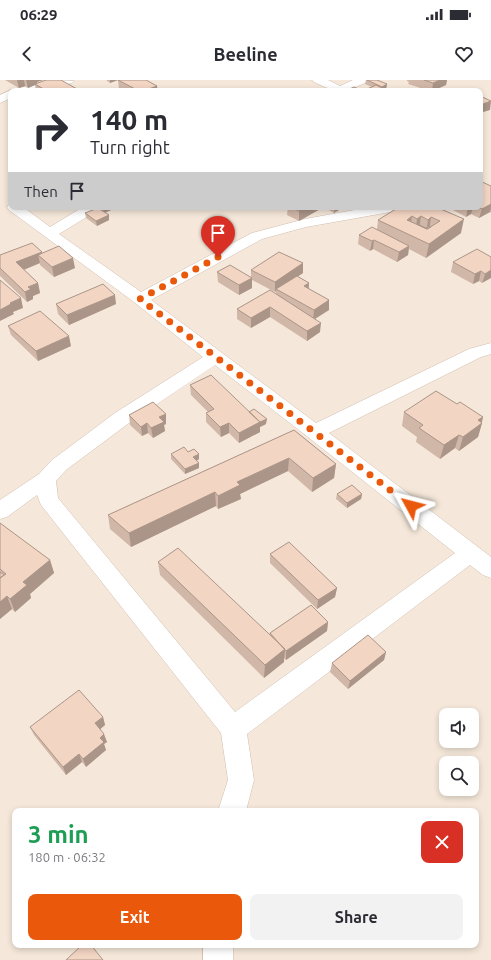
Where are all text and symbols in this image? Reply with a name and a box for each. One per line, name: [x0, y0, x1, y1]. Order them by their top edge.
text: 06:29: [20, 6, 58, 23]
icon: back: [16, 43, 38, 65]
icon: heart: [453, 43, 475, 65]
text: Beeline: [213, 44, 278, 64]
icon: right: [24, 104, 76, 156]
text: 140 m: [90, 104, 168, 135]
text: Turn right: [90, 137, 170, 157]
icon: arrive: [66, 180, 88, 202]
text: Then: [24, 183, 58, 200]
pin: [201, 216, 235, 257]
icon: arrive: [207, 222, 229, 244]
position arrow: [390, 485, 432, 527]
map controls: [439, 708, 479, 796]
button: sound: [439, 708, 479, 748]
button: search: [439, 756, 479, 796]
text: 3 min: [28, 821, 89, 848]
button: close: [421, 821, 463, 863]
text: 180 m · 06:32: [28, 850, 106, 864]
button: Exit: [28, 894, 242, 940]
button: Share: [250, 894, 463, 940]

